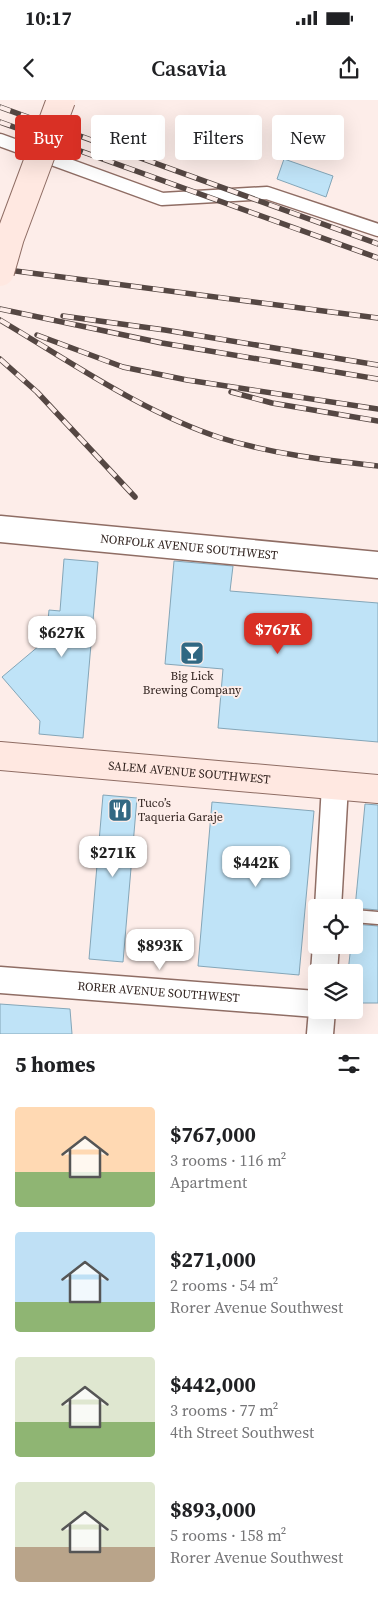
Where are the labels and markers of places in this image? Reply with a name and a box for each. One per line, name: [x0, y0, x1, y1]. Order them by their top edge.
pin: $767K: [243, 612, 313, 655]
pin: $627K: [27, 616, 97, 658]
bar icon: Big Lick Brewing Company: [179, 640, 205, 666]
place label: Big Lick Brewing Company: [143, 668, 242, 698]
place label: Tuco’s Taqueria Garaje: [138, 795, 223, 825]
restaurant icon: Tuco’s Taqueria Garaje: [107, 797, 133, 823]
pin: $271K: [78, 836, 148, 878]
pin: $442K: [221, 846, 291, 888]
pin: $893K: [125, 928, 195, 971]

